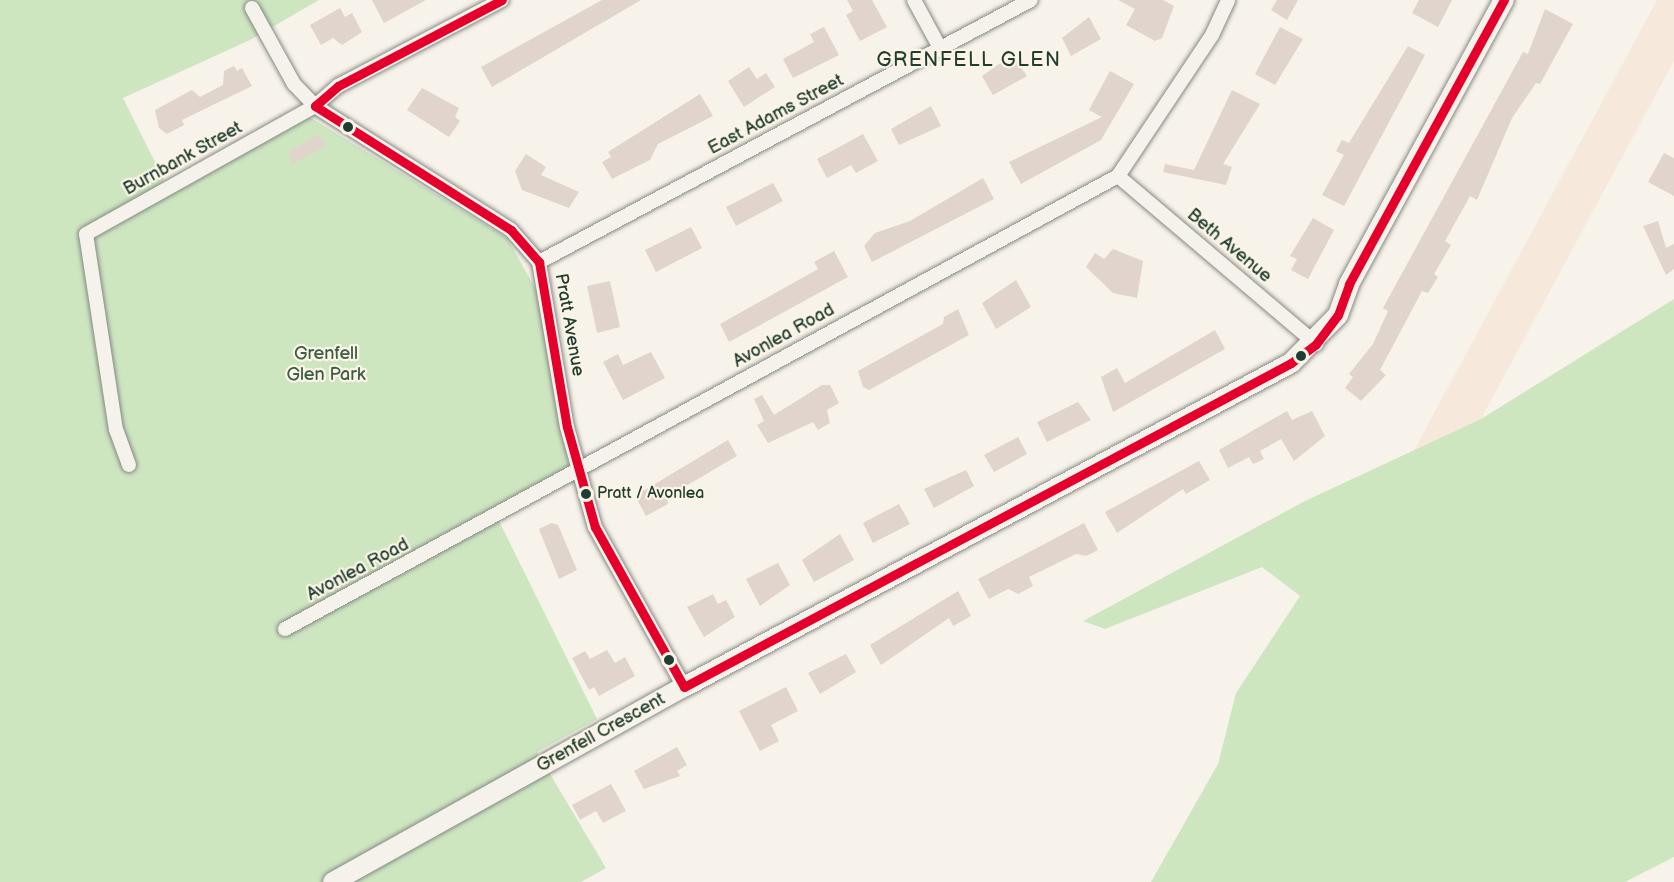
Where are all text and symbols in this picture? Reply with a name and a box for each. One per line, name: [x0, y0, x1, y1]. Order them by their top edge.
district label: GRENFELL GLEN: [876, 48, 1062, 72]
street label: East Adams Street: [704, 70, 848, 160]
street label: Burnbank Street: [120, 117, 246, 201]
unlabelled marker: [342, 121, 354, 133]
street label: Beth Avenue: [1182, 204, 1276, 288]
street label: Pratt Avenue: [549, 272, 589, 378]
street label: Avonlea Road: [730, 299, 838, 373]
park label: Grenfell Glen Park: [286, 344, 366, 386]
unlabelled marker: [1295, 350, 1307, 362]
place label: Pratt / Avonlea: [597, 484, 704, 504]
marker: Pratt / Avonlea: [580, 488, 592, 500]
street label: Avonlea Road: [303, 534, 413, 606]
unlabelled marker: [663, 654, 675, 666]
street label: Grenfell Crescent: [533, 689, 669, 777]

